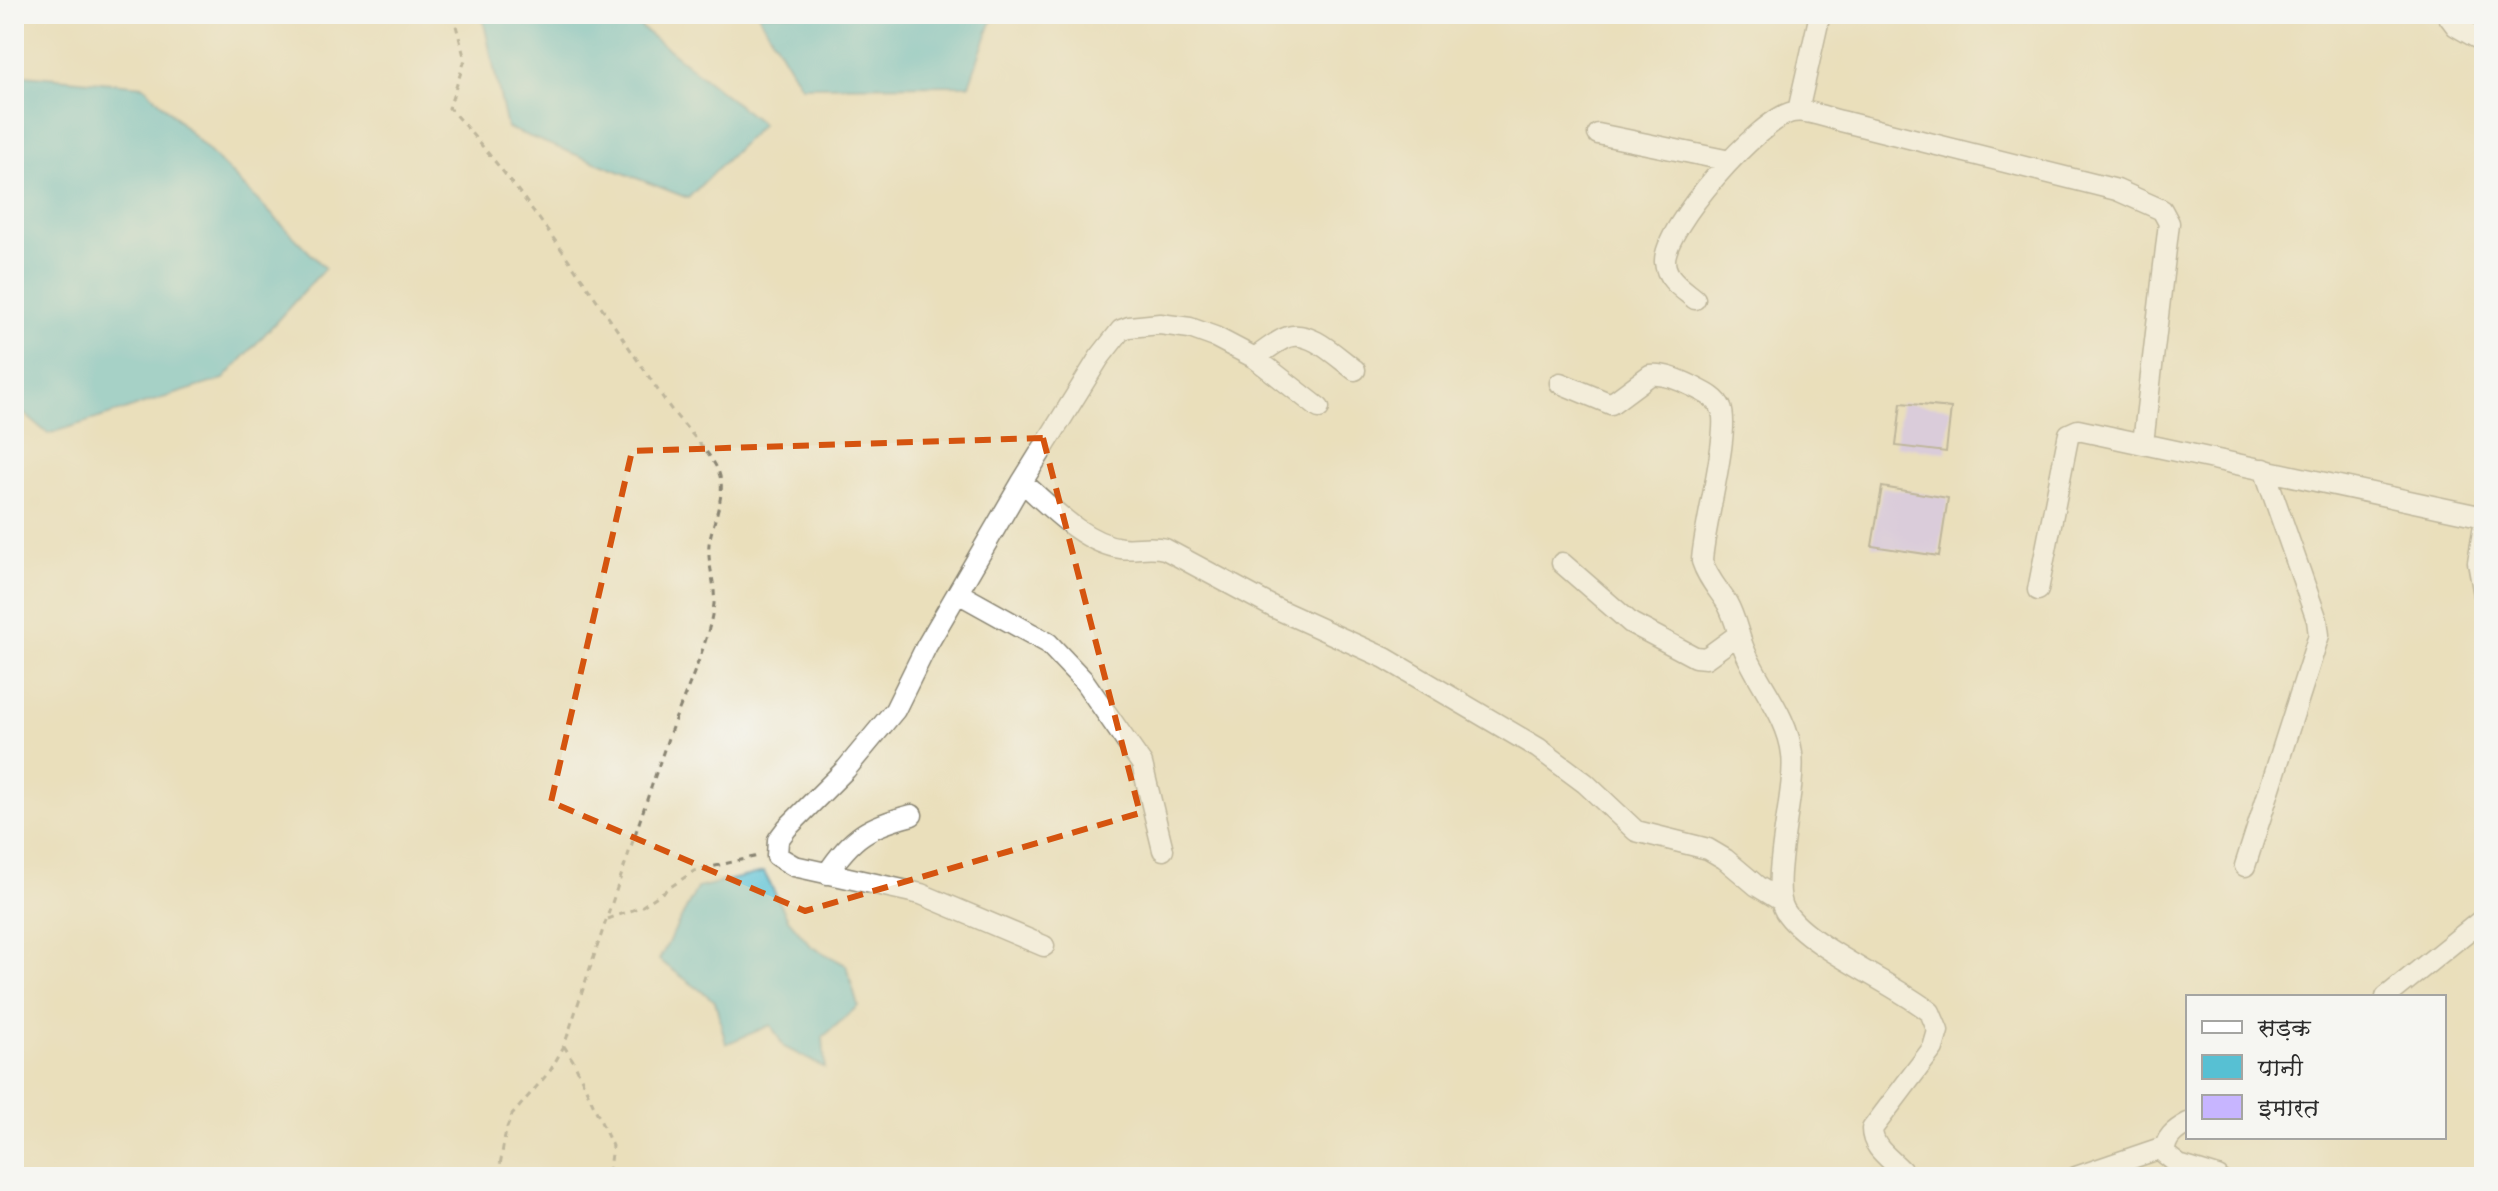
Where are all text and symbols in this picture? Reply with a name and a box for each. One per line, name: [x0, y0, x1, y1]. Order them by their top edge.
legend: [2186, 995, 2446, 1139]
text: सड़क: [2257, 1013, 2312, 1047]
text: पानी: [2257, 1053, 2304, 1087]
text: इमारत: [2257, 1093, 2320, 1127]

